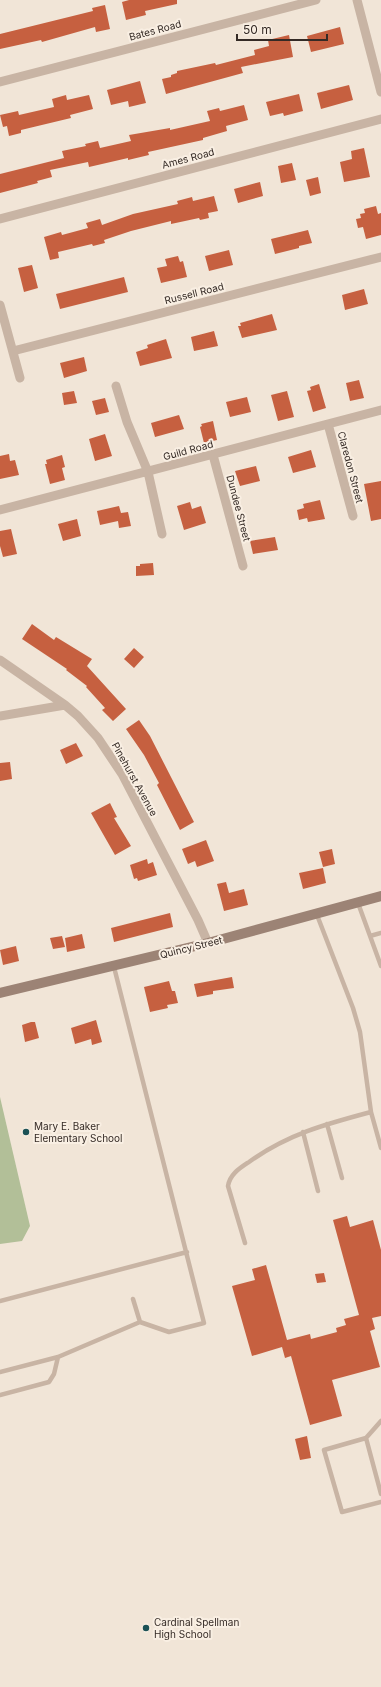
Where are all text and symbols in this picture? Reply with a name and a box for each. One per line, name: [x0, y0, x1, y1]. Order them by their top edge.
scale bar: [237, 16, 327, 42]
street label: Bates Road: [128, 17, 182, 43]
text: 50 m: [243, 22, 272, 37]
street label: Ames Road: [161, 145, 215, 171]
street label: Russell Road: [163, 280, 225, 306]
street label: Claredon Street: [336, 430, 367, 505]
street label: Guild Road: [162, 438, 214, 462]
street label: Dundee Street: [224, 474, 254, 543]
street label: Pinehurst Avenue: [110, 740, 160, 818]
street label: Quincy Street: [158, 933, 224, 961]
place label: Mary E. Baker Elementary School: [34, 1120, 123, 1144]
marker: Mary E. Baker Elementary School: [21, 1127, 31, 1137]
place label: Cardinal Spellman High School: [154, 1616, 239, 1640]
marker: Cardinal Spellman High School: [141, 1623, 151, 1633]

